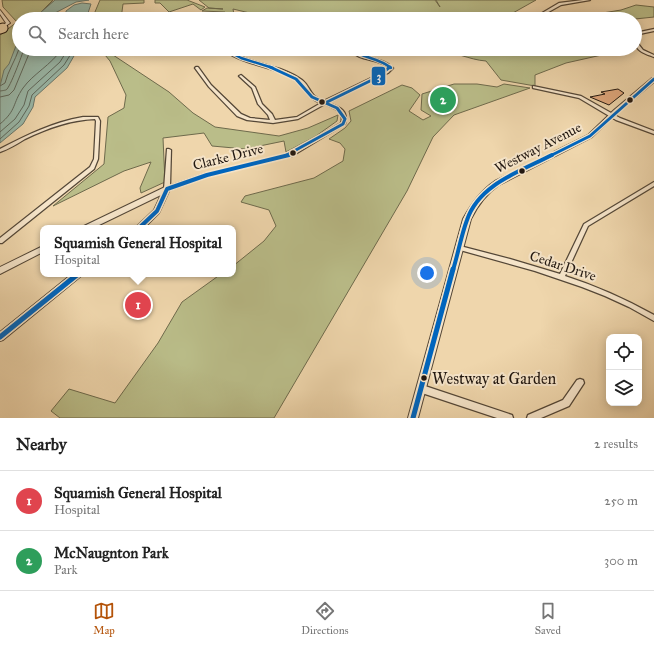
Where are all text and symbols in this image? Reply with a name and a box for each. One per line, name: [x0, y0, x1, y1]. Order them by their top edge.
search box: [12, 12, 642, 56]
icon: search: [26, 23, 48, 45]
text: Search here: [58, 25, 129, 43]
line badge: 3: [371, 66, 386, 86]
text: 3: [377, 70, 381, 84]
pin: 2: [430, 85, 456, 115]
unlabelled marker: [625, 95, 635, 105]
unlabelled marker: [317, 97, 327, 107]
street label: Westway Avenue: [492, 119, 584, 177]
street label: Clarke Drive: [191, 140, 265, 174]
unlabelled marker: [288, 148, 298, 158]
unlabelled marker: [517, 166, 527, 176]
popup: [40, 225, 236, 277]
text: Squamish General Hospital: [54, 234, 222, 252]
street label: Cedar Drive: [528, 247, 599, 285]
text: Hospital: [54, 252, 100, 268]
your location: [417, 263, 437, 283]
pin: 1: [125, 290, 151, 320]
map controls: [606, 334, 642, 406]
button: locate: [606, 334, 642, 370]
place label: Westway at Garden: [432, 369, 557, 388]
button: layers: [606, 370, 642, 406]
marker: Westway at Garden: [419, 373, 429, 383]
text: Nearby: [16, 434, 67, 455]
text: 2 results: [594, 436, 638, 452]
text: Squamish General Hospital: [54, 484, 222, 502]
text: 1: [26, 493, 32, 509]
text: 250 m: [604, 493, 638, 509]
text: Hospital: [54, 502, 100, 518]
text: McNaugnton Park: [54, 544, 169, 562]
text: 2: [26, 553, 32, 569]
text: 300 m: [604, 553, 638, 569]
text: Park: [54, 562, 78, 578]
tab: Map: [93, 600, 115, 637]
tab: Directions: [301, 600, 349, 637]
tab: Saved: [535, 600, 561, 637]

